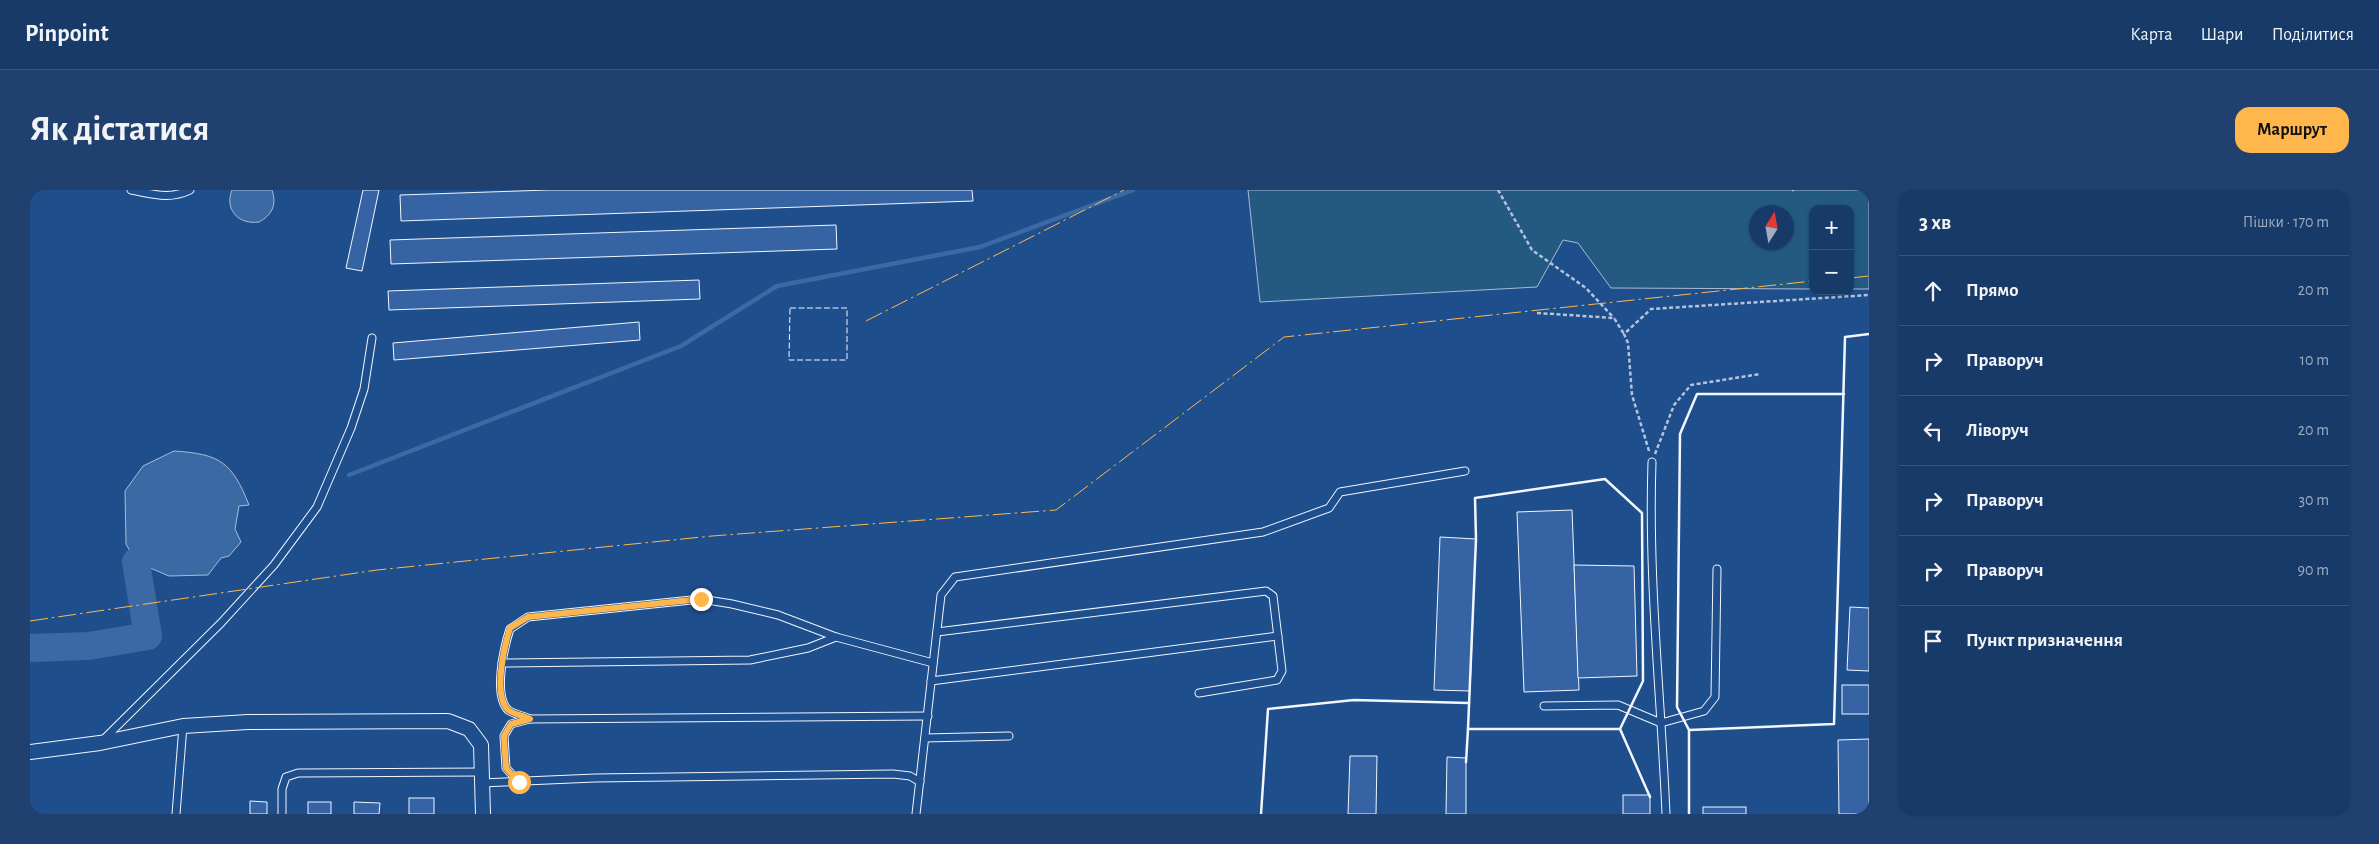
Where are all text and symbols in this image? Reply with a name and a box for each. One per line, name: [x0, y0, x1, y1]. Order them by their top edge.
text: Pinpoint: [25, 22, 109, 46]
text: Карта: [2130, 26, 2172, 44]
text: Шари: [2200, 26, 2244, 44]
text: Поділитися: [2272, 26, 2354, 44]
button: Маршрут: [2235, 107, 2349, 153]
text: Як дістатися: [30, 112, 209, 147]
north arrow: [1749, 205, 1794, 250]
map controls: [1809, 205, 1854, 295]
button: +: [1809, 205, 1854, 250]
text: 3 хв: [1919, 212, 1951, 233]
text: Пішки · 170 m: [2243, 214, 2329, 230]
button: −: [1809, 250, 1854, 295]
icon: ahead: [1919, 277, 1947, 305]
text: Прямо: [1966, 281, 2019, 300]
text: 20 m: [2298, 282, 2329, 298]
icon: right: [1919, 347, 1947, 375]
text: Праворуч: [1966, 351, 2044, 370]
text: 10 m: [2300, 352, 2329, 368]
icon: left: [1919, 417, 1947, 445]
text: Ліворуч: [1966, 421, 2029, 440]
text: 20 m: [2298, 422, 2329, 438]
icon: right: [1919, 487, 1947, 515]
text: Праворуч: [1966, 491, 2044, 510]
text: 30 m: [2299, 492, 2329, 508]
icon: right: [1919, 557, 1947, 585]
text: Праворуч: [1966, 561, 2044, 580]
text: 90 m: [2298, 562, 2329, 578]
route end: [690, 588, 713, 611]
icon: arrive: [1919, 627, 1947, 655]
text: Пункт призначення: [1966, 631, 2123, 650]
route start: [508, 771, 531, 794]

